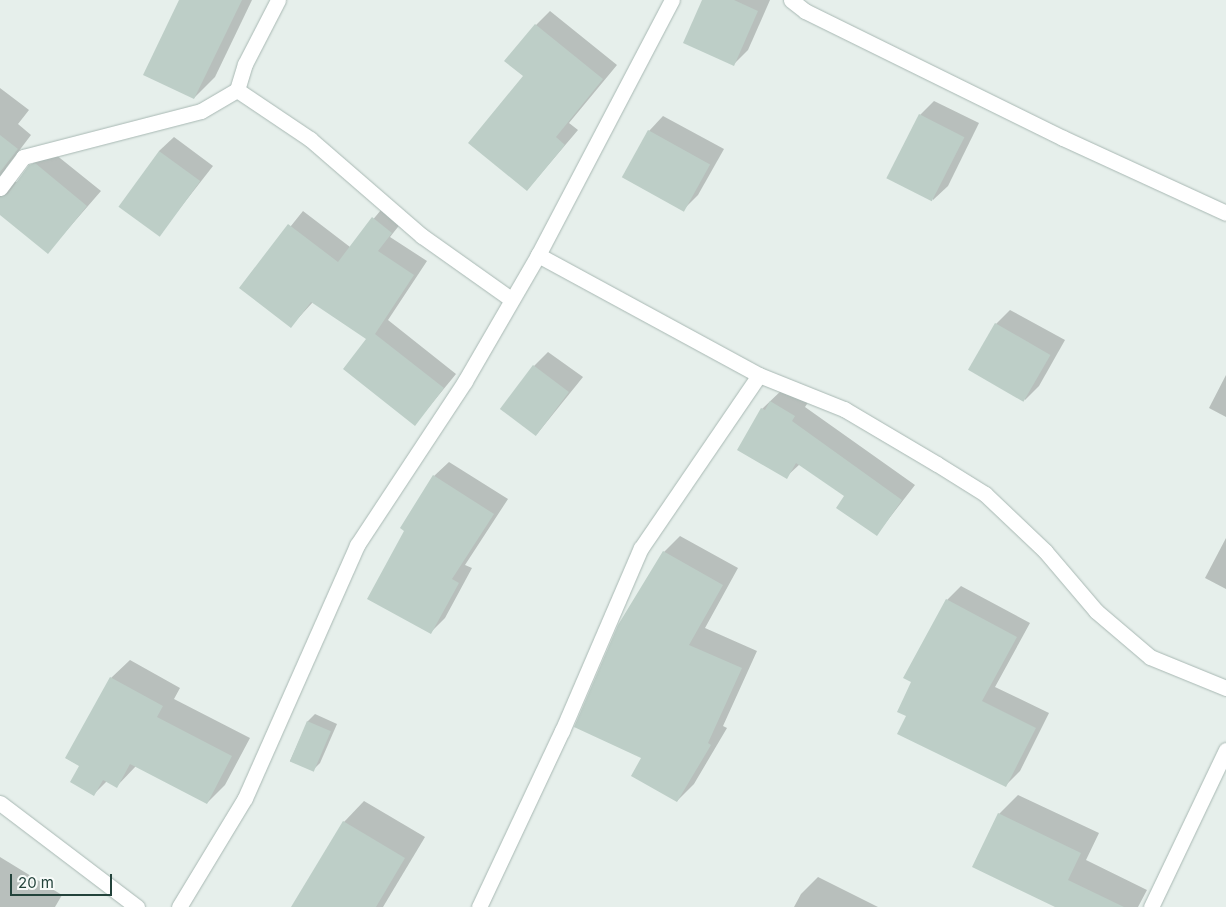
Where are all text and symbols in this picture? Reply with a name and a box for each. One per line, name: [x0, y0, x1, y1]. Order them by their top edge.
scale bar: [12, 864, 115, 896]
text: 20 m: [18, 873, 54, 892]

